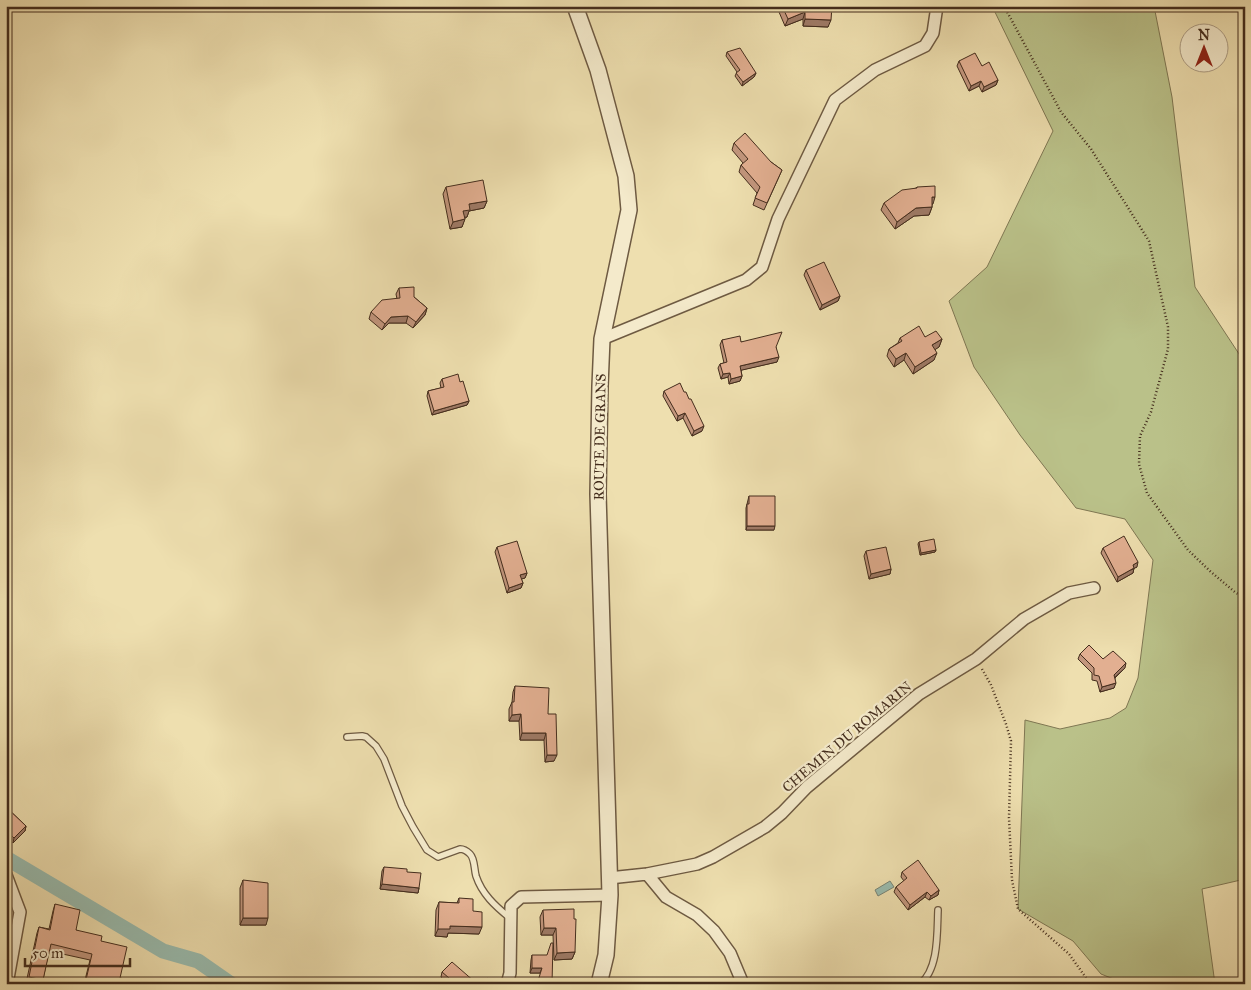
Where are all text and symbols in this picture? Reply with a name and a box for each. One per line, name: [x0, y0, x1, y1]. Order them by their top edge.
north arrow: [1178, 22, 1228, 72]
text: N: [1198, 27, 1210, 44]
street label: ROUTE DE GRANS: [590, 373, 610, 501]
street label: CHEMIN DU ROMARIN: [779, 678, 915, 796]
scale bar: [25, 935, 130, 967]
text: 50 m: [32, 944, 64, 962]

